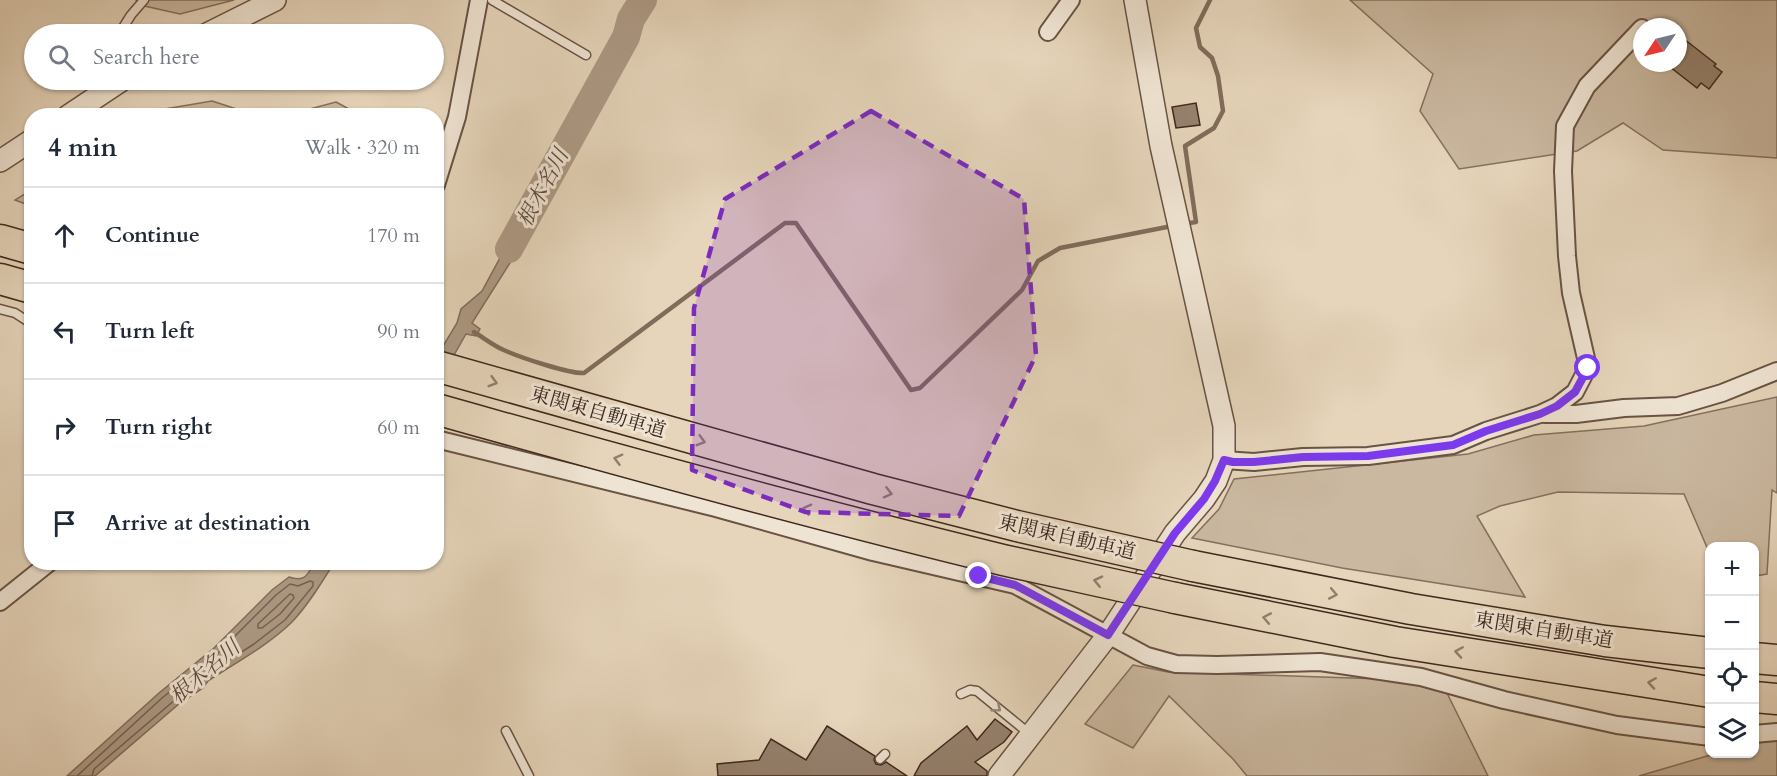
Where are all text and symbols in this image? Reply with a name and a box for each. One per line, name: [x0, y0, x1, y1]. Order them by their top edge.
north arrow: [1633, 18, 1687, 72]
search box: [24, 24, 444, 90]
icon: search: [45, 41, 78, 74]
text: Search here: [93, 42, 200, 72]
text: 4 min: [48, 130, 117, 165]
text: Walk · 320 m: [305, 134, 420, 161]
water label: 根木名川: [510, 142, 576, 232]
icon: ahead: [48, 219, 81, 252]
text: Continue: [105, 220, 200, 250]
text: 170 m: [367, 222, 420, 249]
icon: left: [48, 315, 81, 348]
text: Turn left: [105, 316, 194, 346]
text: 90 m: [377, 318, 420, 345]
route start: [1574, 354, 1600, 380]
one-way arrow: [487, 375, 498, 387]
street label: 東関東自動車道: [527, 380, 669, 444]
icon: right: [48, 411, 81, 444]
text: Turn right: [105, 412, 212, 442]
text: 60 m: [377, 414, 420, 441]
one-way arrow: [695, 434, 706, 446]
one-way arrow: [613, 454, 624, 466]
one-way arrow: [883, 486, 893, 499]
one-way arrow: [802, 504, 812, 517]
icon: arrive: [48, 507, 81, 540]
text: Arrive at destination: [105, 508, 310, 538]
street label: 東関東自動車道: [996, 508, 1138, 566]
map controls: [1705, 542, 1759, 758]
button: +: [1705, 542, 1759, 596]
route end: [965, 562, 991, 588]
one-way arrow: [1093, 575, 1103, 588]
one-way arrow: [1327, 587, 1337, 600]
button: −: [1705, 596, 1759, 650]
street label: 東関東自動車道: [1473, 606, 1615, 654]
one-way arrow: [1262, 612, 1272, 625]
water label: 根木名川: [164, 632, 248, 710]
one-way arrow: [1454, 647, 1464, 659]
button: locate: [1705, 650, 1759, 704]
one-way arrow: [1647, 677, 1656, 689]
one-way arrow: [990, 701, 1001, 712]
button: layers: [1705, 704, 1759, 758]

